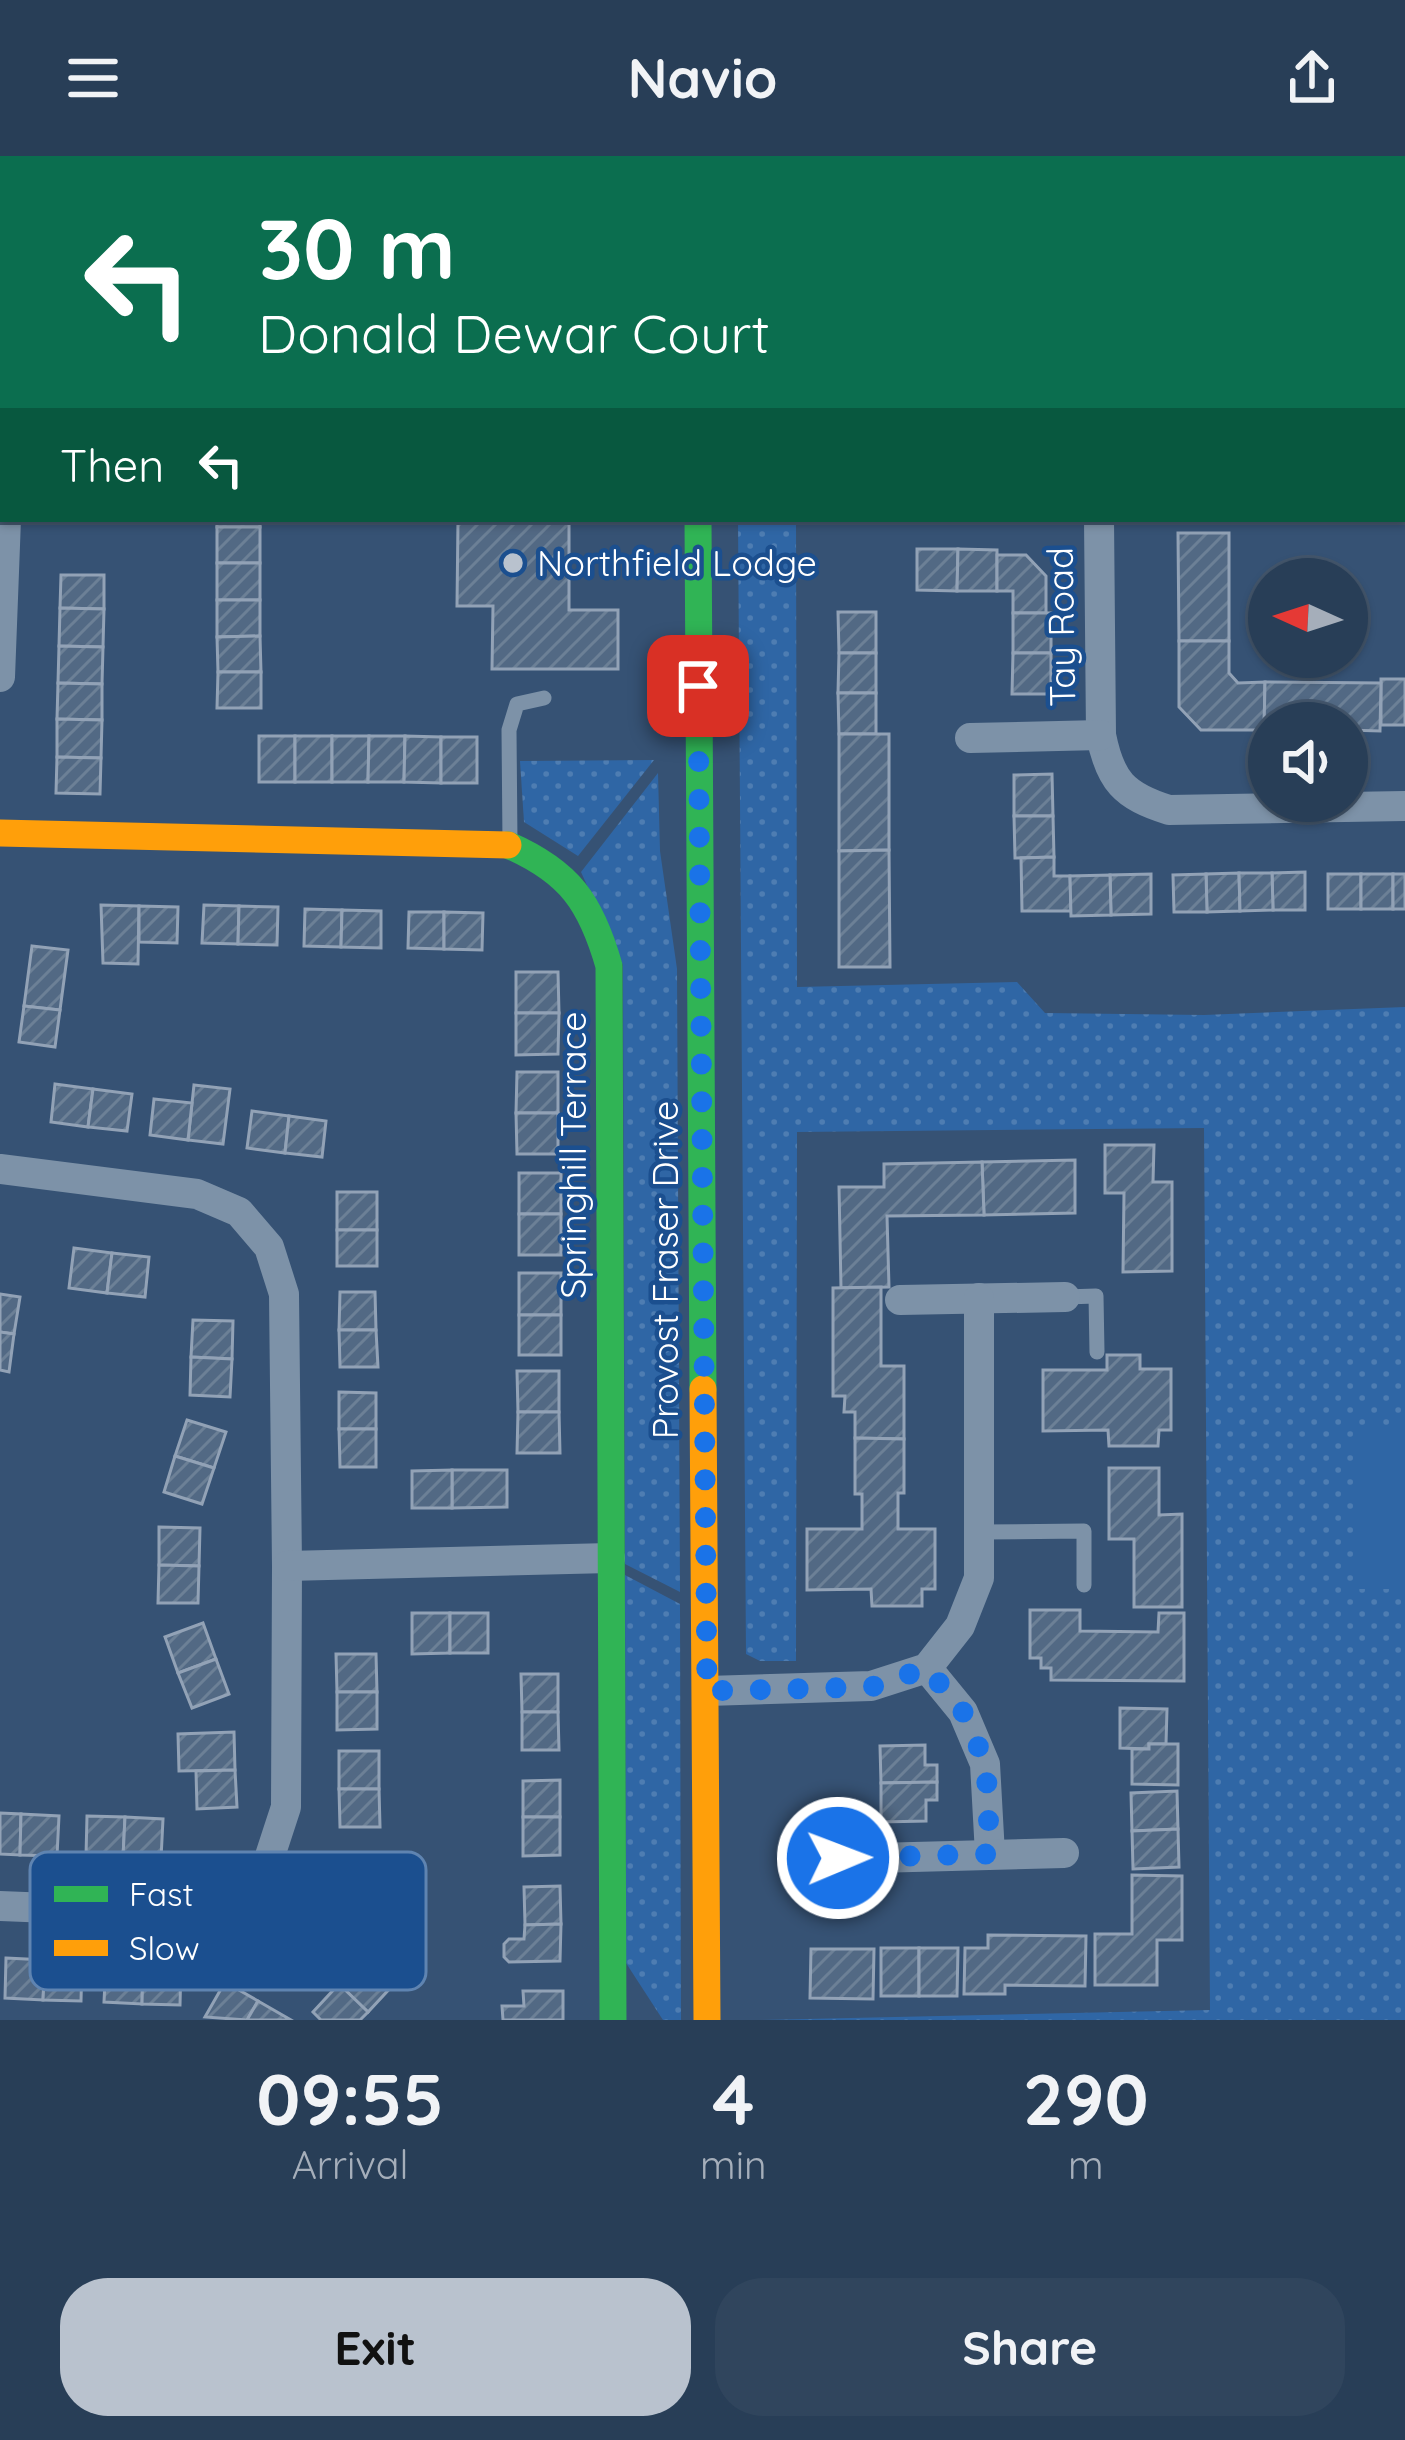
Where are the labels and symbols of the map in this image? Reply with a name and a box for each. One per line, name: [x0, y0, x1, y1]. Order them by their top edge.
place label: Northfield Lodge: [537, 540, 817, 585]
street label: Tay Road: [1037, 547, 1084, 707]
marker: Northfield Lodge: [500, 550, 526, 576]
north arrow: [1248, 558, 1368, 678]
pin: [647, 635, 749, 737]
street label: Springhill Terrace: [550, 1011, 595, 1299]
street label: Provost Fraser Drive: [642, 1101, 687, 1439]
position arrow: [775, 1795, 901, 1921]
legend: [30, 1852, 426, 1990]
text: Fast: [129, 1873, 194, 1914]
text: Slow: [129, 1927, 200, 1968]

